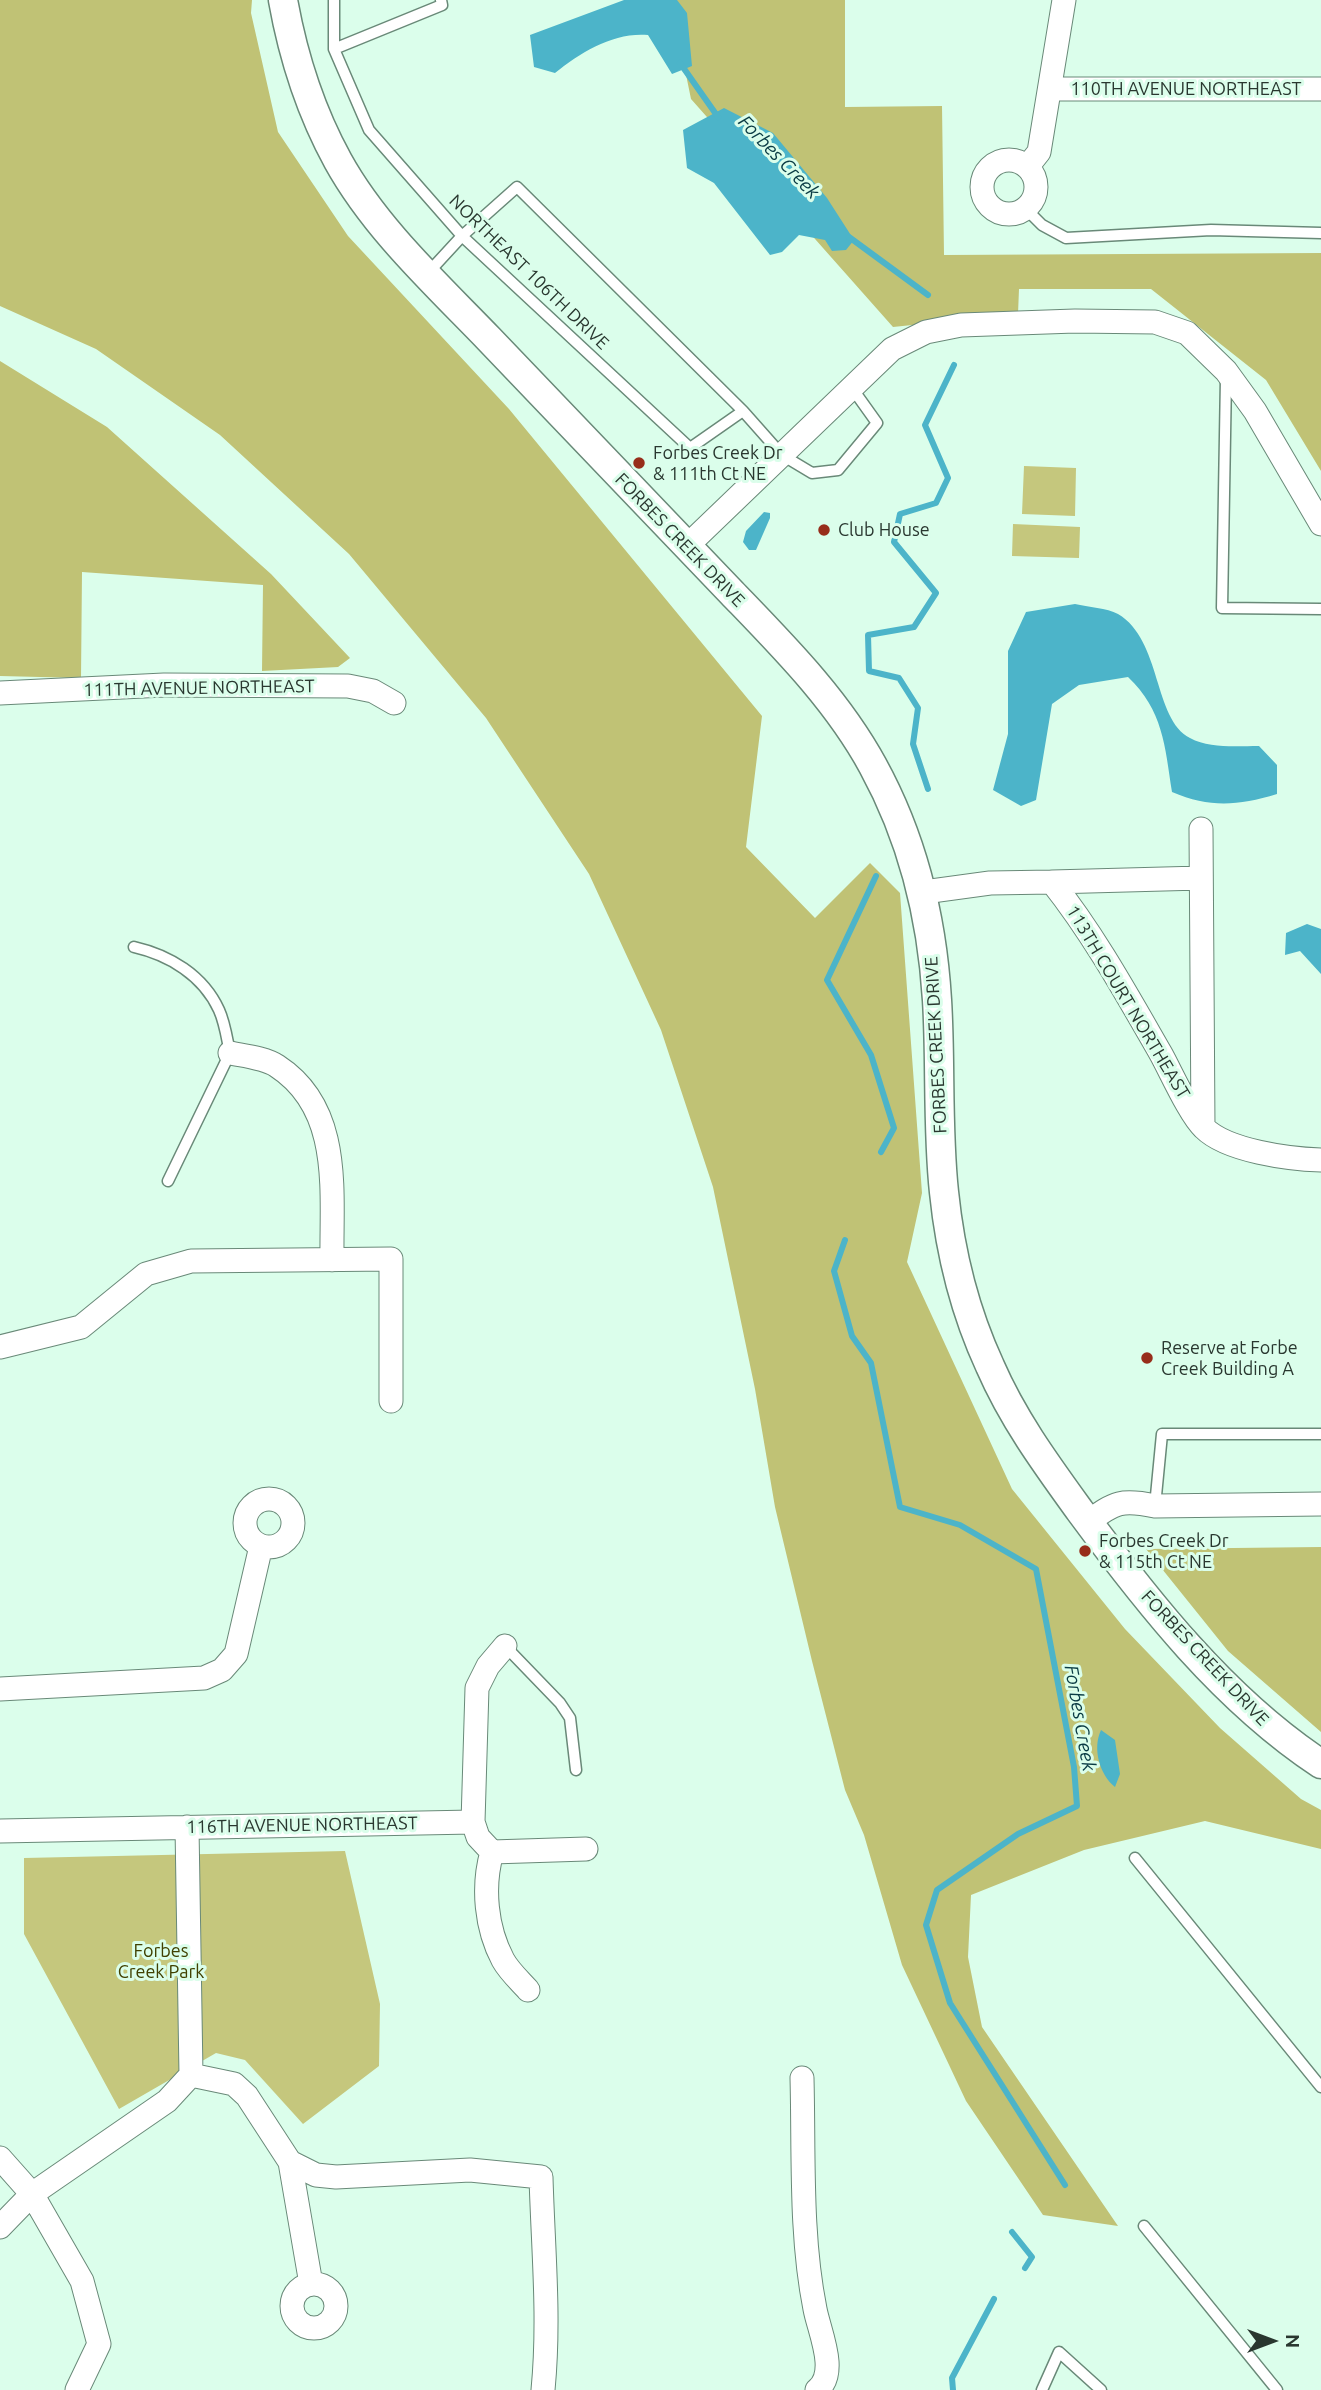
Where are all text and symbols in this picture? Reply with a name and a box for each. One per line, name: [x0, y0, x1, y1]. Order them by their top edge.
street label: 110TH AVENUE NORTHEAST: [1070, 78, 1302, 100]
water label: Forbes Creek: [733, 110, 825, 204]
street label: NORTHEAST 106TH DRIVE: [445, 190, 613, 354]
place label: Forbes Creek Dr & 111th Ct NE: [653, 442, 783, 484]
marker: Forbes Creek Dr & 111th Ct NE: [631, 455, 647, 471]
street label: FORBES CREEK DRIVE: [611, 469, 749, 611]
place label: Club House: [838, 519, 930, 541]
marker: Club House: [816, 522, 832, 538]
street label: 111TH AVENUE NORTHEAST: [83, 675, 315, 701]
street label: 113TH COURT NORTHEAST: [1062, 901, 1194, 1103]
street label: FORBES CREEK DRIVE: [921, 956, 951, 1134]
place label: Reserve at Forbe Creek Building A: [1161, 1337, 1298, 1380]
marker: Reserve at Forbe Creek Building A: [1139, 1350, 1155, 1366]
place label: Forbes Creek Dr & 115th Ct NE: [1099, 1530, 1229, 1572]
marker: Forbes Creek Dr & 115th Ct NE: [1077, 1543, 1093, 1559]
street label: FORBES CREEK DRIVE: [1137, 1586, 1273, 1730]
water label: Forbes Creek: [1059, 1663, 1101, 1773]
street label: 116TH AVENUE NORTHEAST: [186, 1812, 418, 1838]
park label: Forbes Creek Park: [118, 1940, 204, 1982]
north arrow: [1237, 2306, 1307, 2376]
text: N: [1282, 2334, 1304, 2348]

